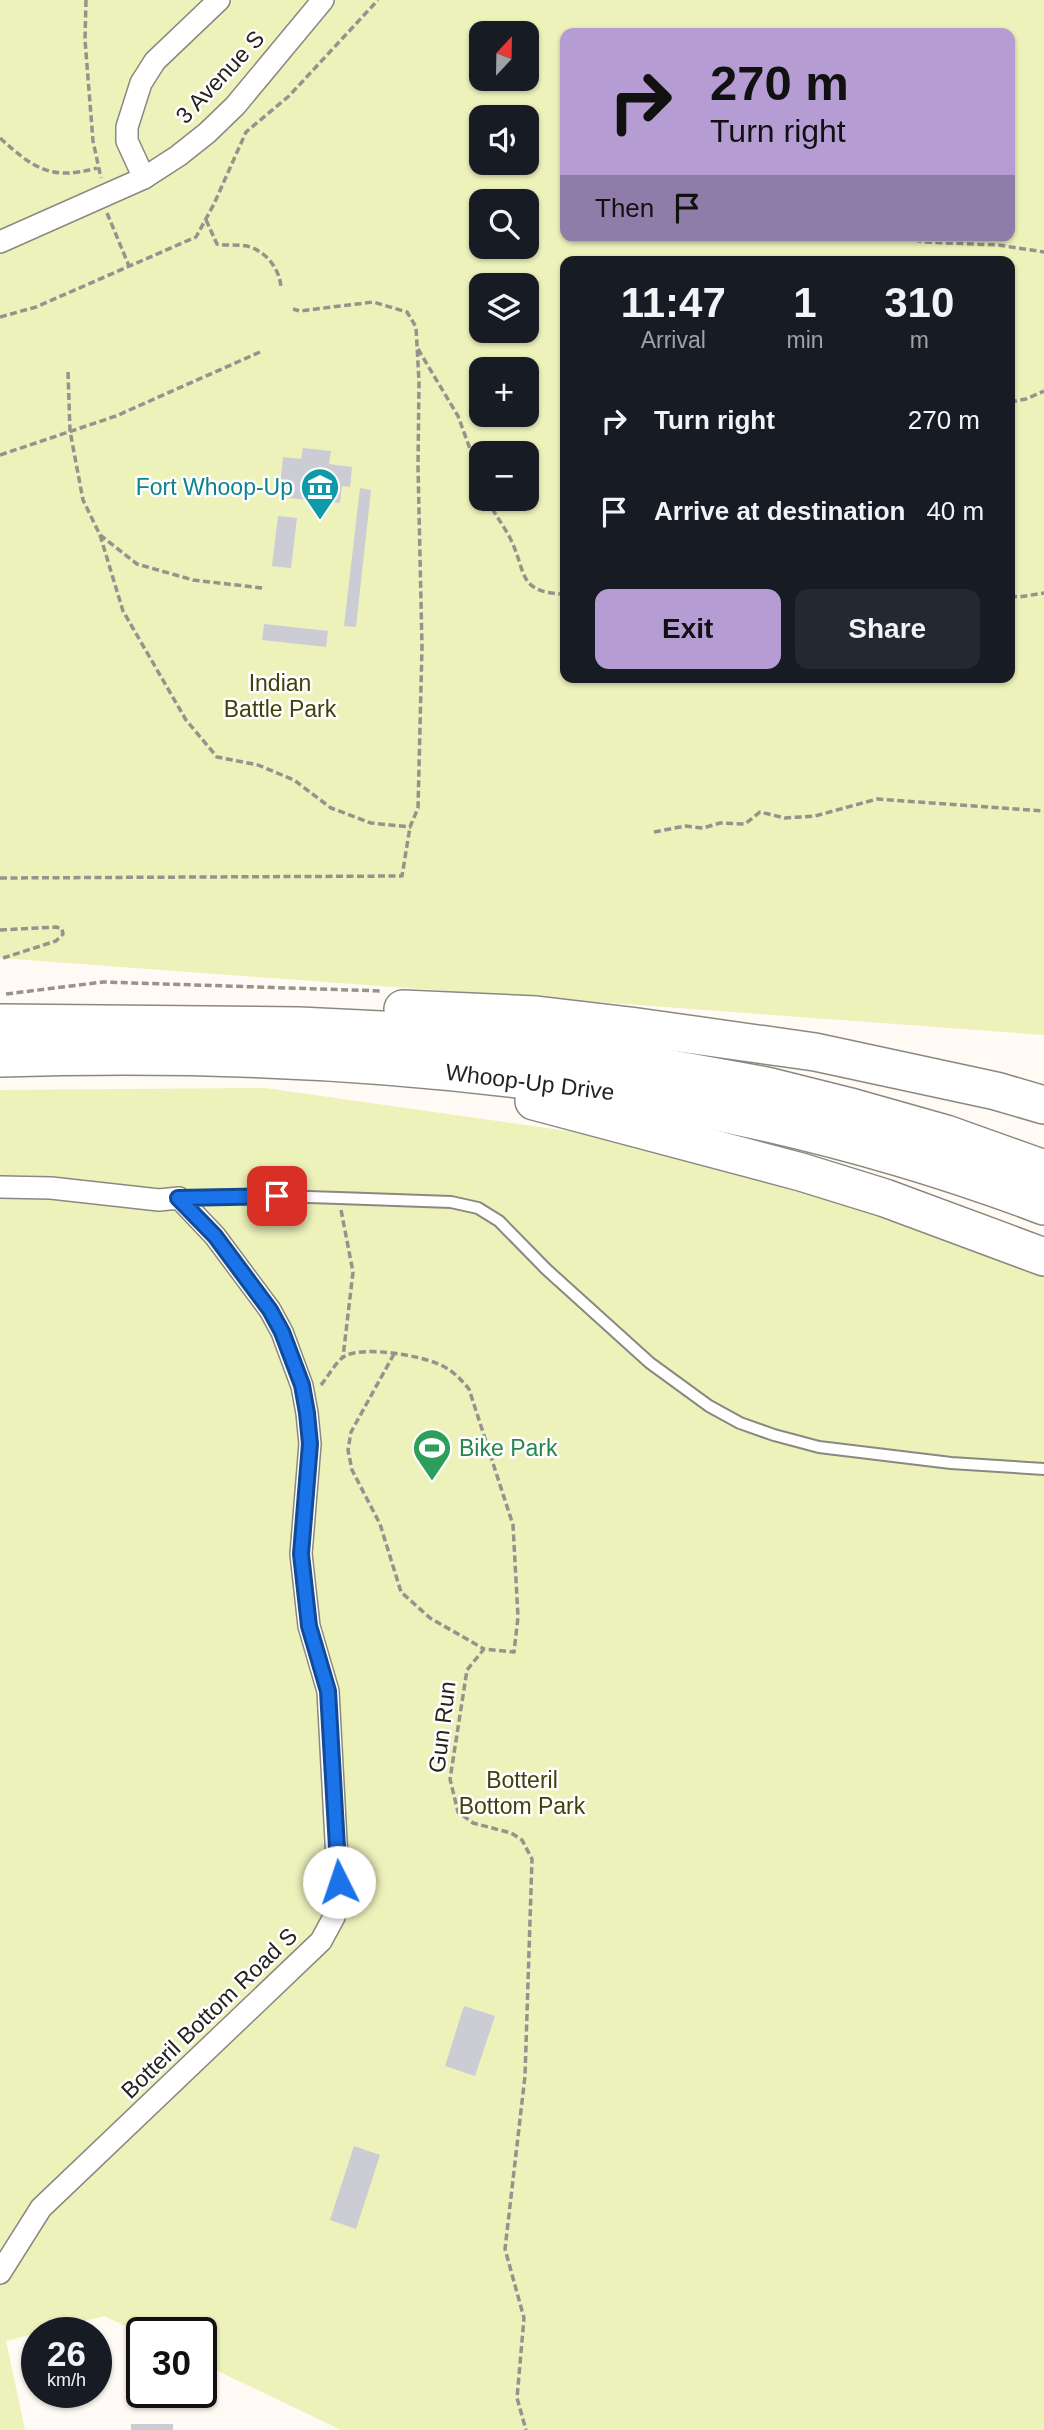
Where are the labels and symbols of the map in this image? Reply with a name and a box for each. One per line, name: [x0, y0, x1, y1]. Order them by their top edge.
north arrow: [469, 21, 539, 91]
street label: 3 Avenue S: [171, 25, 269, 129]
museum icon: Fort Whoop-Up: [299, 466, 341, 521]
place label: Fort Whoop-Up: [136, 474, 293, 500]
park label: Indian Battle Park: [224, 670, 337, 722]
street label: Whoop-Up Drive: [444, 1059, 616, 1105]
pin: [247, 1166, 307, 1226]
sports icon: Bike Park: [411, 1427, 453, 1482]
place label: Bike Park: [459, 1435, 558, 1461]
street label: Gun Run: [423, 1680, 461, 1774]
park label: Botteril Bottom Park: [459, 1767, 586, 1819]
position arrow: [302, 1845, 376, 1919]
street label: Botteril Bottom Road S: [116, 1922, 302, 2104]
speed limit sign: 30: [126, 2317, 217, 2408]

